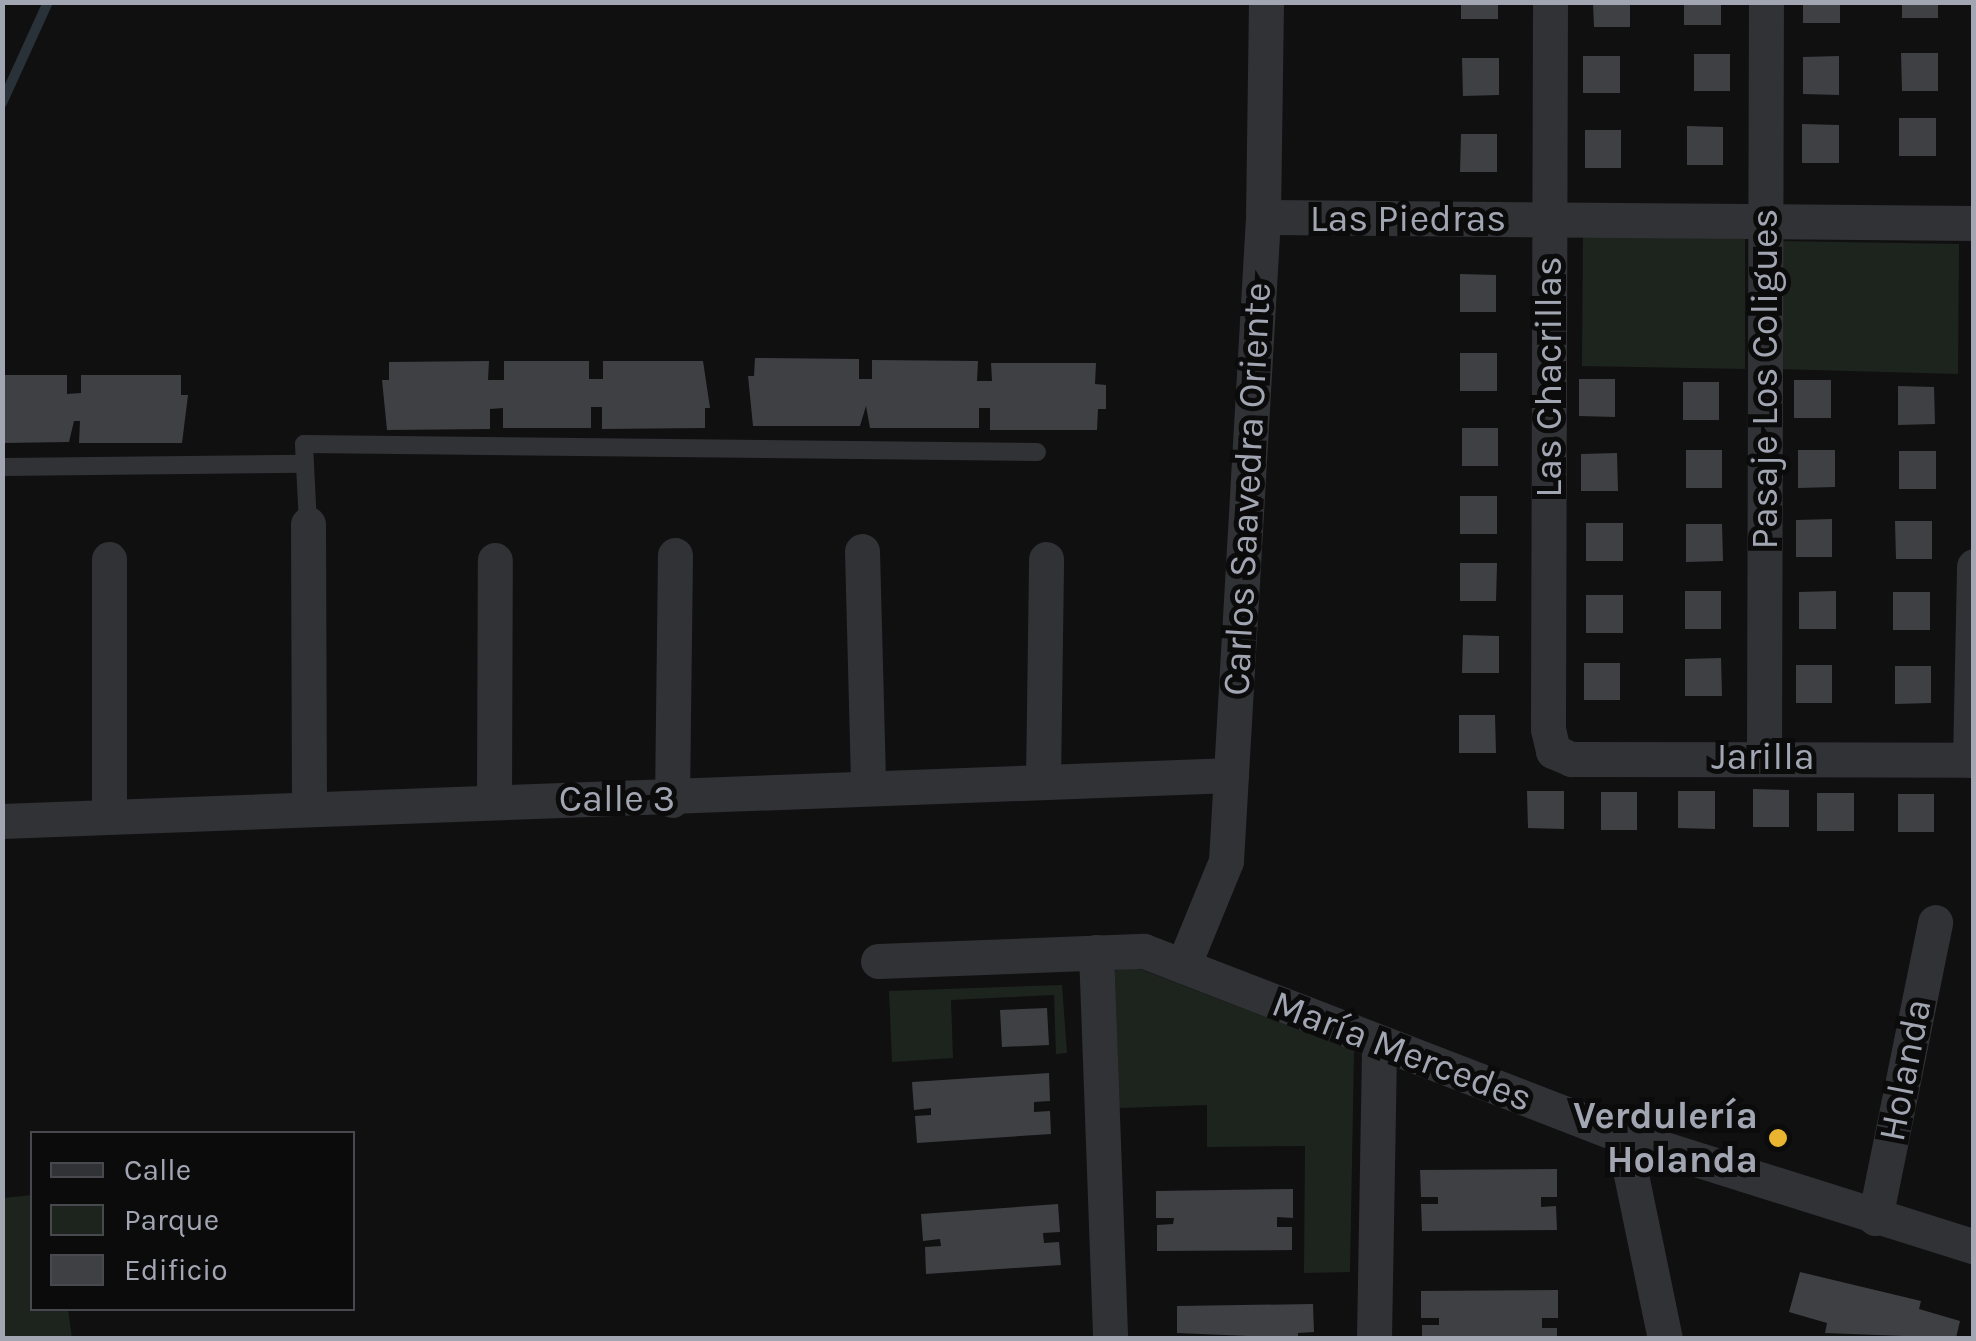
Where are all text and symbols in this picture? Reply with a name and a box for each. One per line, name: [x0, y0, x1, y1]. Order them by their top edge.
street label: Las Piedras: [1310, 196, 1506, 242]
street label: Pasaje Los Coligues: [1742, 209, 1788, 549]
street label: Las Chacrillas: [1526, 256, 1572, 498]
street label: Carlos Saavedra Oriente: [1213, 281, 1281, 697]
street label: Jarilla: [1711, 734, 1815, 780]
street label: Calle 3: [559, 776, 675, 822]
street label: María Mercedes: [1266, 980, 1538, 1122]
street label: Holanda: [1869, 995, 1941, 1145]
place label: Verdulería Holanda: [1573, 1093, 1758, 1182]
marker: Verdulería Holanda: [1767, 1127, 1789, 1149]
legend: [30, 1131, 355, 1311]
text: Calle: [124, 1152, 191, 1188]
text: Parque: [124, 1202, 219, 1238]
text: Edificio: [124, 1252, 228, 1288]

